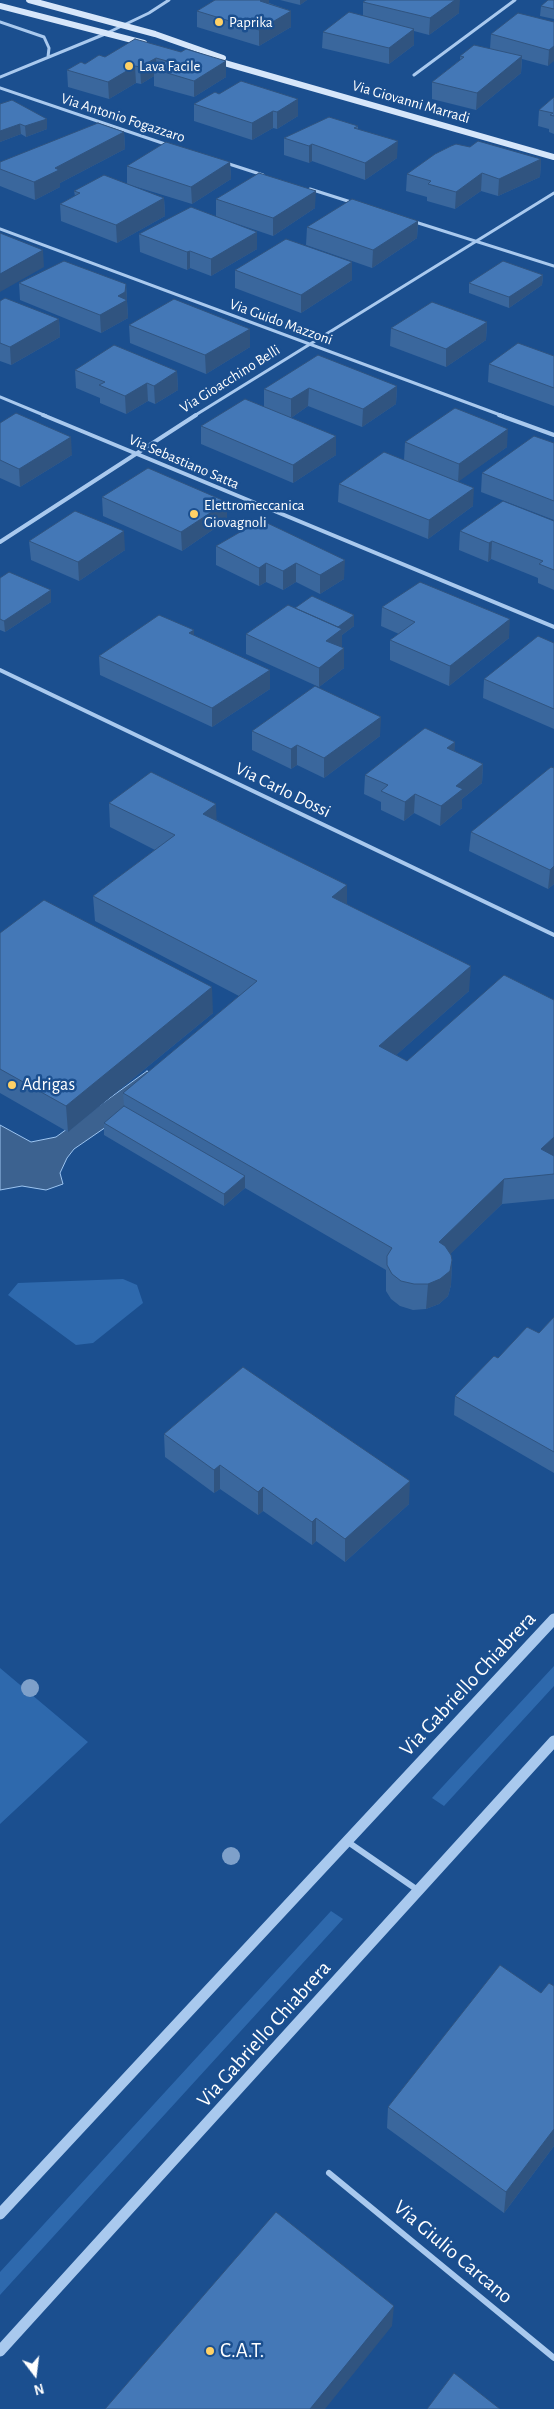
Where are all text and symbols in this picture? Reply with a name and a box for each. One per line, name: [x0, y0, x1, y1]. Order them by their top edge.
place label: Paprika: [229, 13, 273, 31]
marker: Paprika: [213, 16, 225, 28]
place label: Lava Facile: [139, 57, 200, 75]
marker: Lava Facile: [123, 60, 135, 72]
street label: Via Giovanni Marradi: [350, 77, 472, 127]
street label: Via Antonio Fogazzaro: [59, 89, 187, 147]
street label: Via Guido Mazzoni: [227, 295, 335, 349]
street label: Via Gioacchino Belli: [177, 341, 283, 417]
street label: Via Sebastiano Satta: [126, 431, 242, 493]
place label: Elettromeccanica Giovagnoli: [204, 496, 304, 531]
marker: Elettromeccanica Giovagnoli: [188, 508, 200, 520]
street label: Via Carlo Dossi: [232, 758, 334, 822]
place label: Adrigas: [22, 1074, 75, 1096]
marker: Adrigas: [6, 1079, 18, 1091]
street label: Via Gabriello Chiabrera: [395, 1607, 541, 1761]
street label: Via Gabriello Chiabrera: [192, 1956, 336, 2112]
street label: Via Giulio Carcano: [388, 2195, 518, 2309]
place label: C.A.T.: [220, 2338, 264, 2364]
marker: C.A.T.: [204, 2345, 216, 2357]
north arrow: [10, 2349, 60, 2399]
text: N: [32, 2380, 45, 2397]

